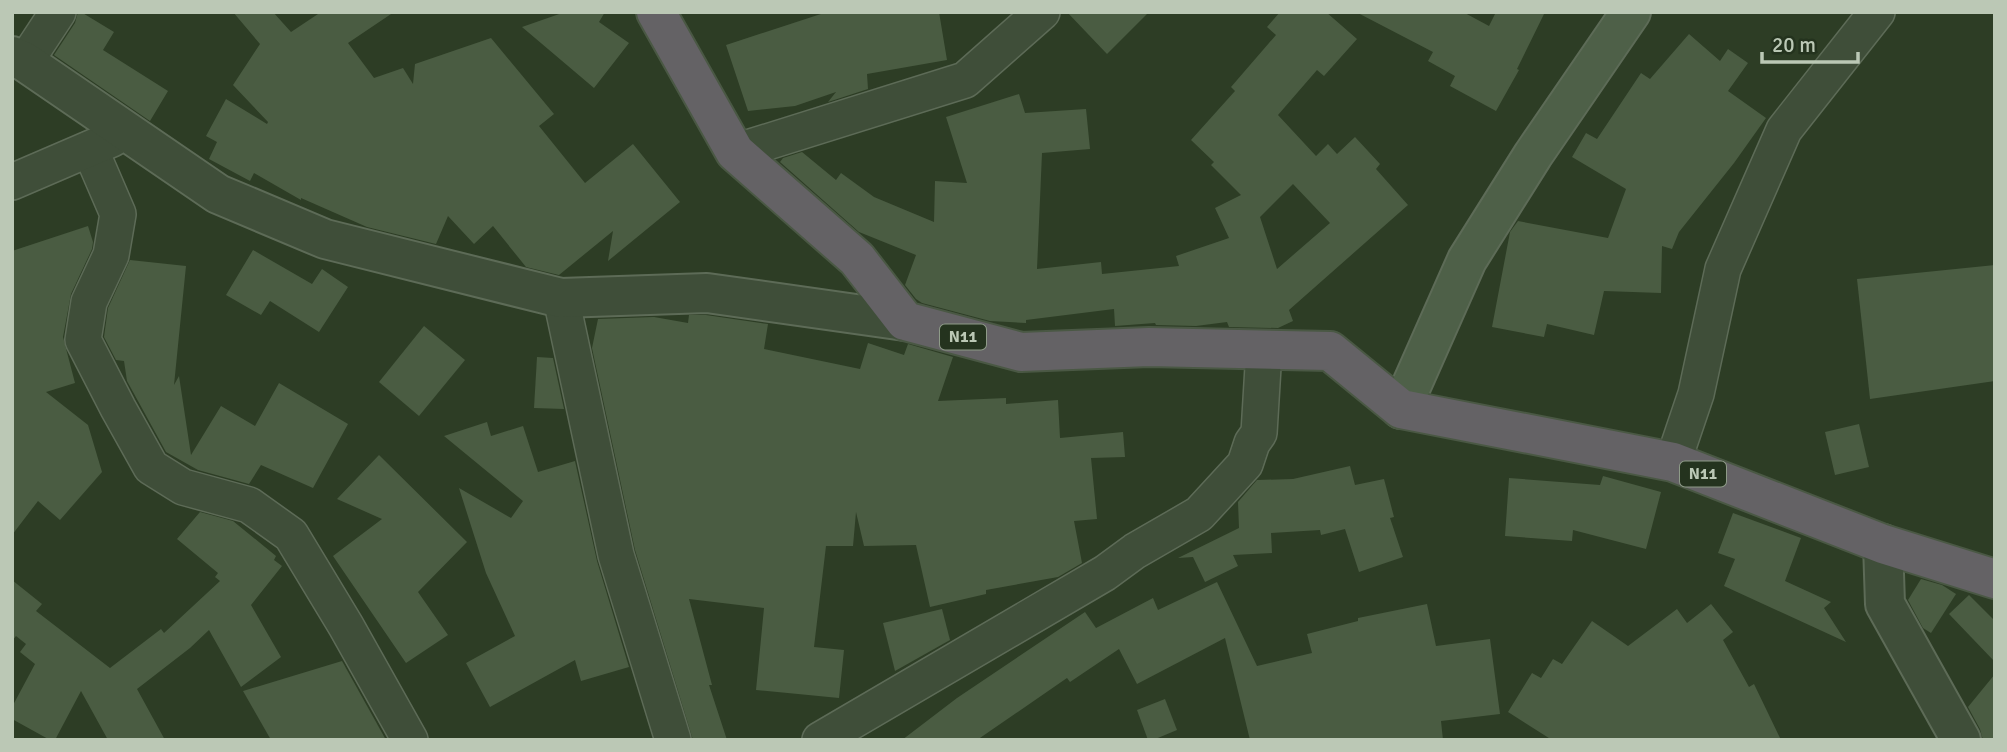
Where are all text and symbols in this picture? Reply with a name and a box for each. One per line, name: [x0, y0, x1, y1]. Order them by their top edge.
scale bar: [1762, 21, 1858, 65]
text: 20 m: [1772, 32, 1816, 58]
road number: N11: [940, 324, 986, 350]
road number: N11: [1680, 461, 1726, 486]

